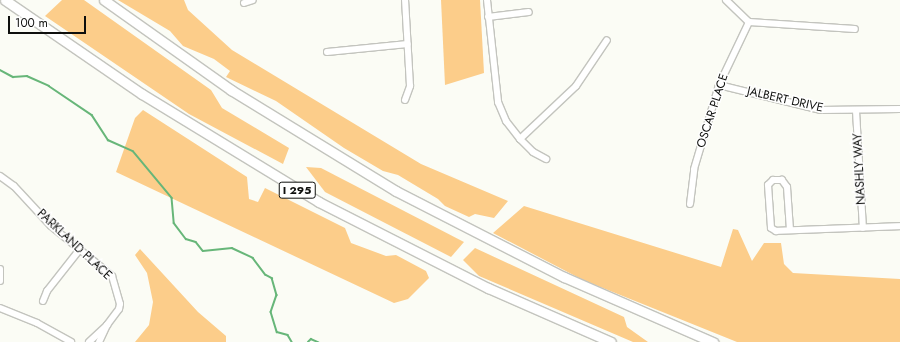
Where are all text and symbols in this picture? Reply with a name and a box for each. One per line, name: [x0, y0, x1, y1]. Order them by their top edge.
scale bar: [10, 8, 88, 34]
text: 100 m: [15, 14, 48, 32]
street label: OSCAR PLACE: [694, 72, 732, 150]
street label: JALBERT DRIVE: [746, 84, 824, 116]
street label: NASHLY WAY: [851, 133, 869, 205]
road number: I 295: [278, 181, 316, 199]
street label: PARKLAND PLACE: [34, 207, 114, 283]

